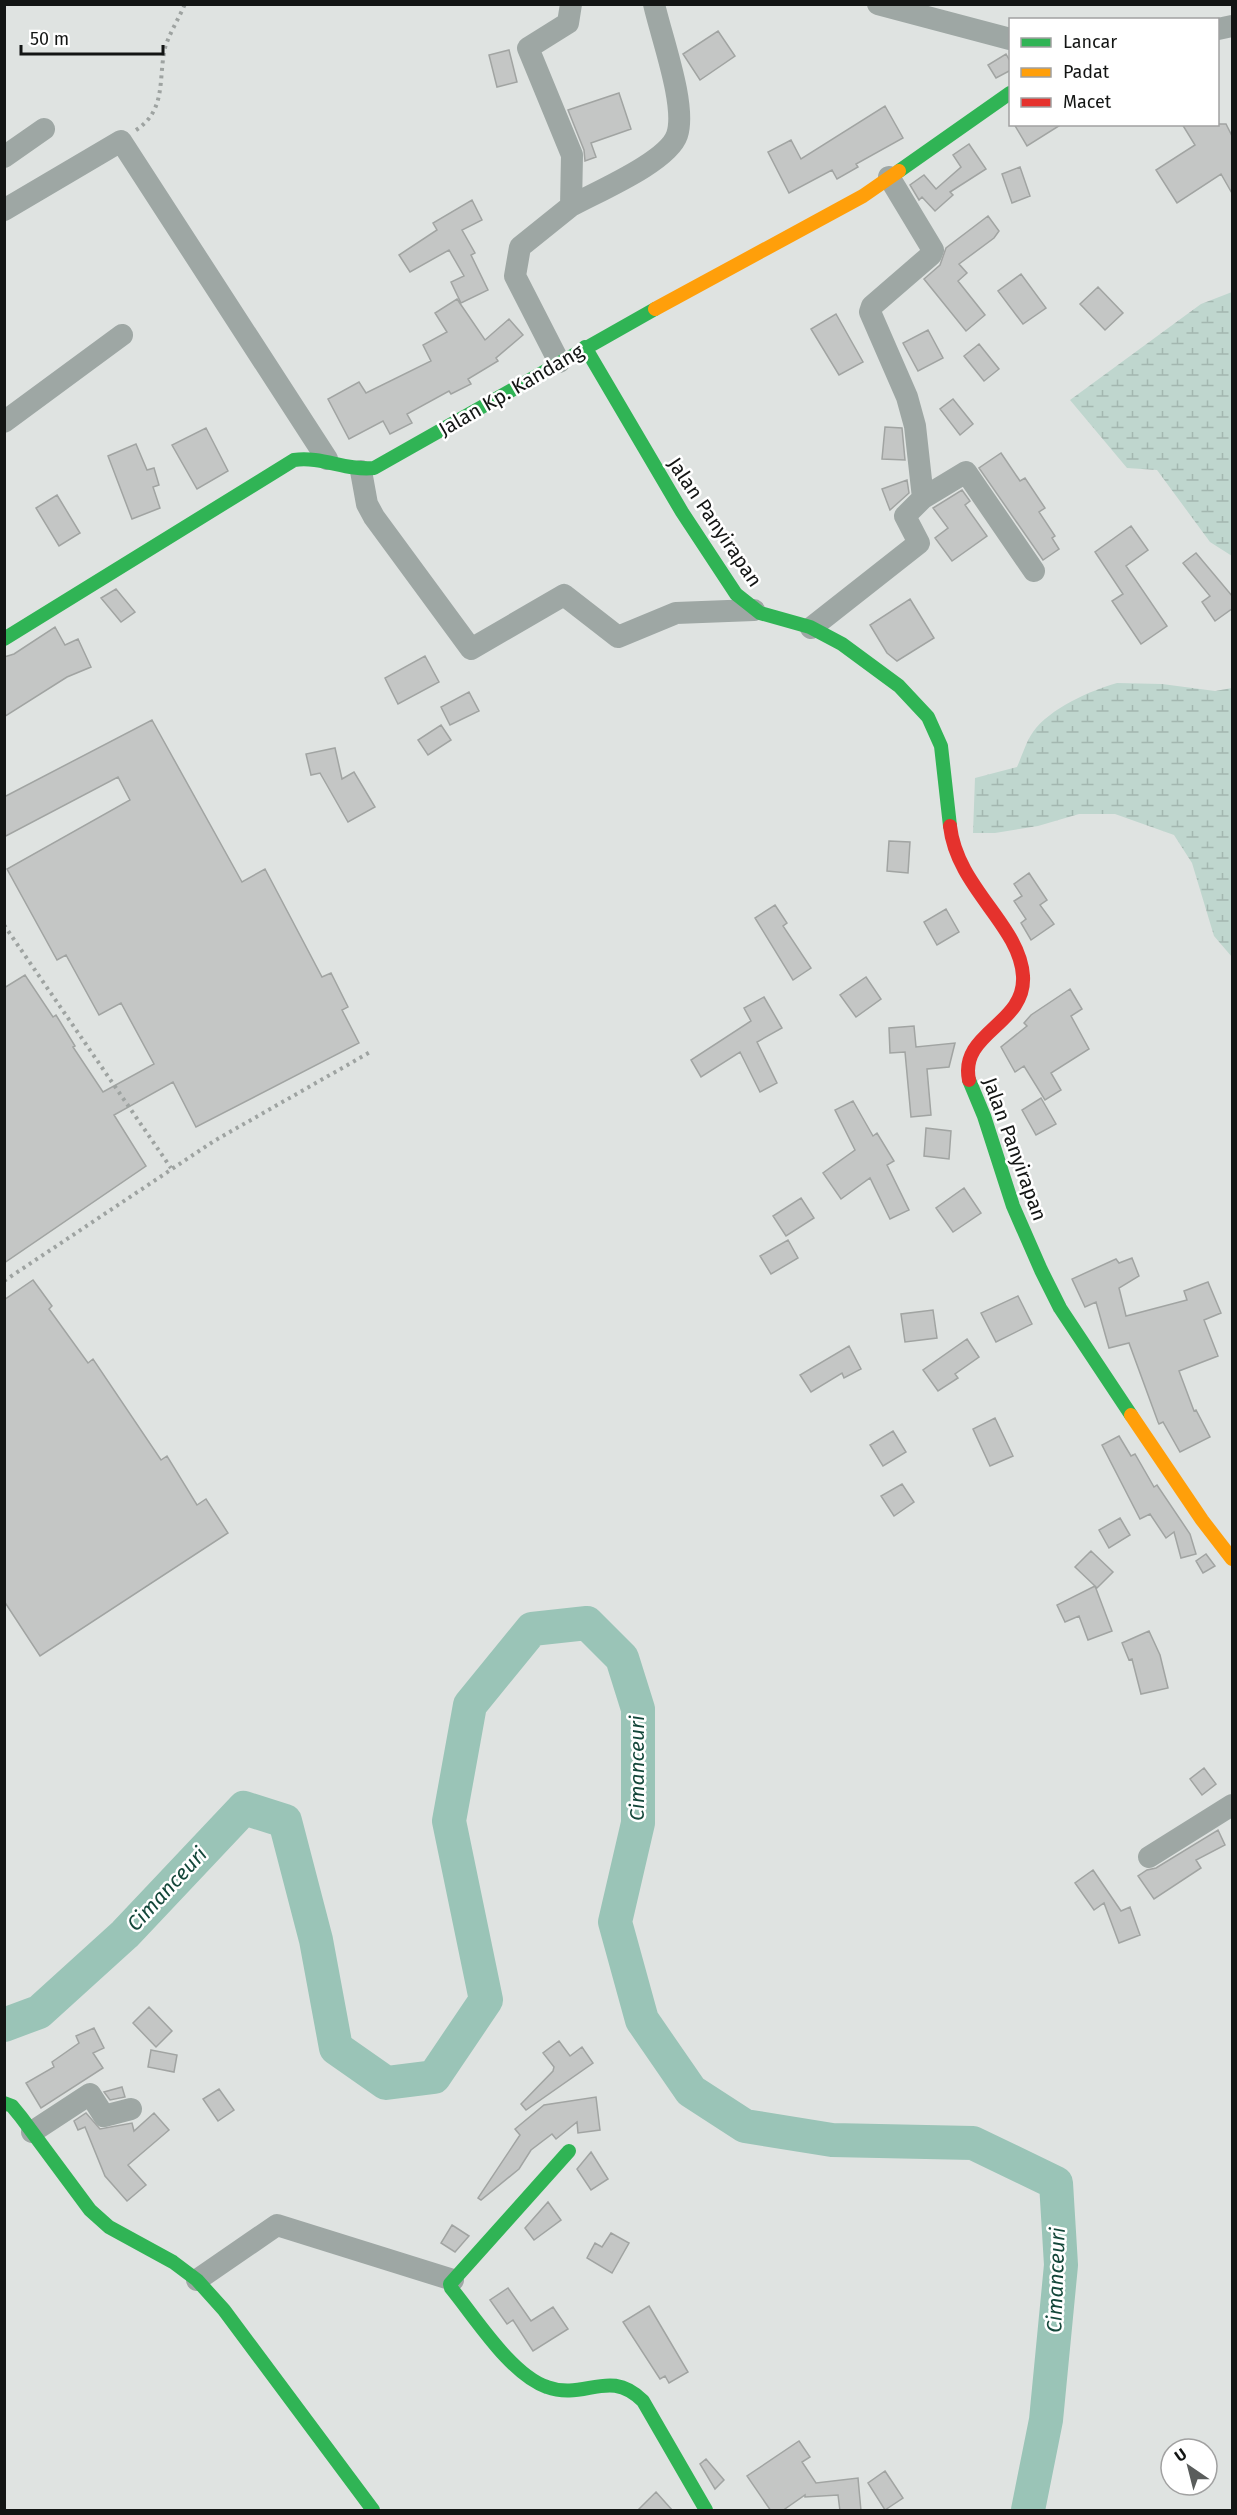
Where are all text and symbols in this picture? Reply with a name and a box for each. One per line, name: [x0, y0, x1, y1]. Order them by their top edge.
scale bar: [21, 18, 164, 56]
legend: [1009, 18, 1219, 126]
text: 50 m: [30, 28, 69, 50]
text: Lancar: [1063, 31, 1117, 53]
text: Padat: [1063, 61, 1110, 83]
text: Macet: [1063, 91, 1112, 113]
street label: Jalan Kp. Kandang: [434, 339, 588, 441]
street label: Jalan Panyirapan: [663, 453, 767, 591]
street label: Jalan Panyirapan: [978, 1074, 1052, 1224]
water label: Cimanceuri: [624, 1715, 650, 1821]
water label: Cimanceuri: [121, 1841, 213, 1937]
water label: Cimanceuri: [1041, 2227, 1071, 2333]
north arrow: [1159, 2437, 1219, 2497]
text: U: [1171, 2444, 1190, 2466]

